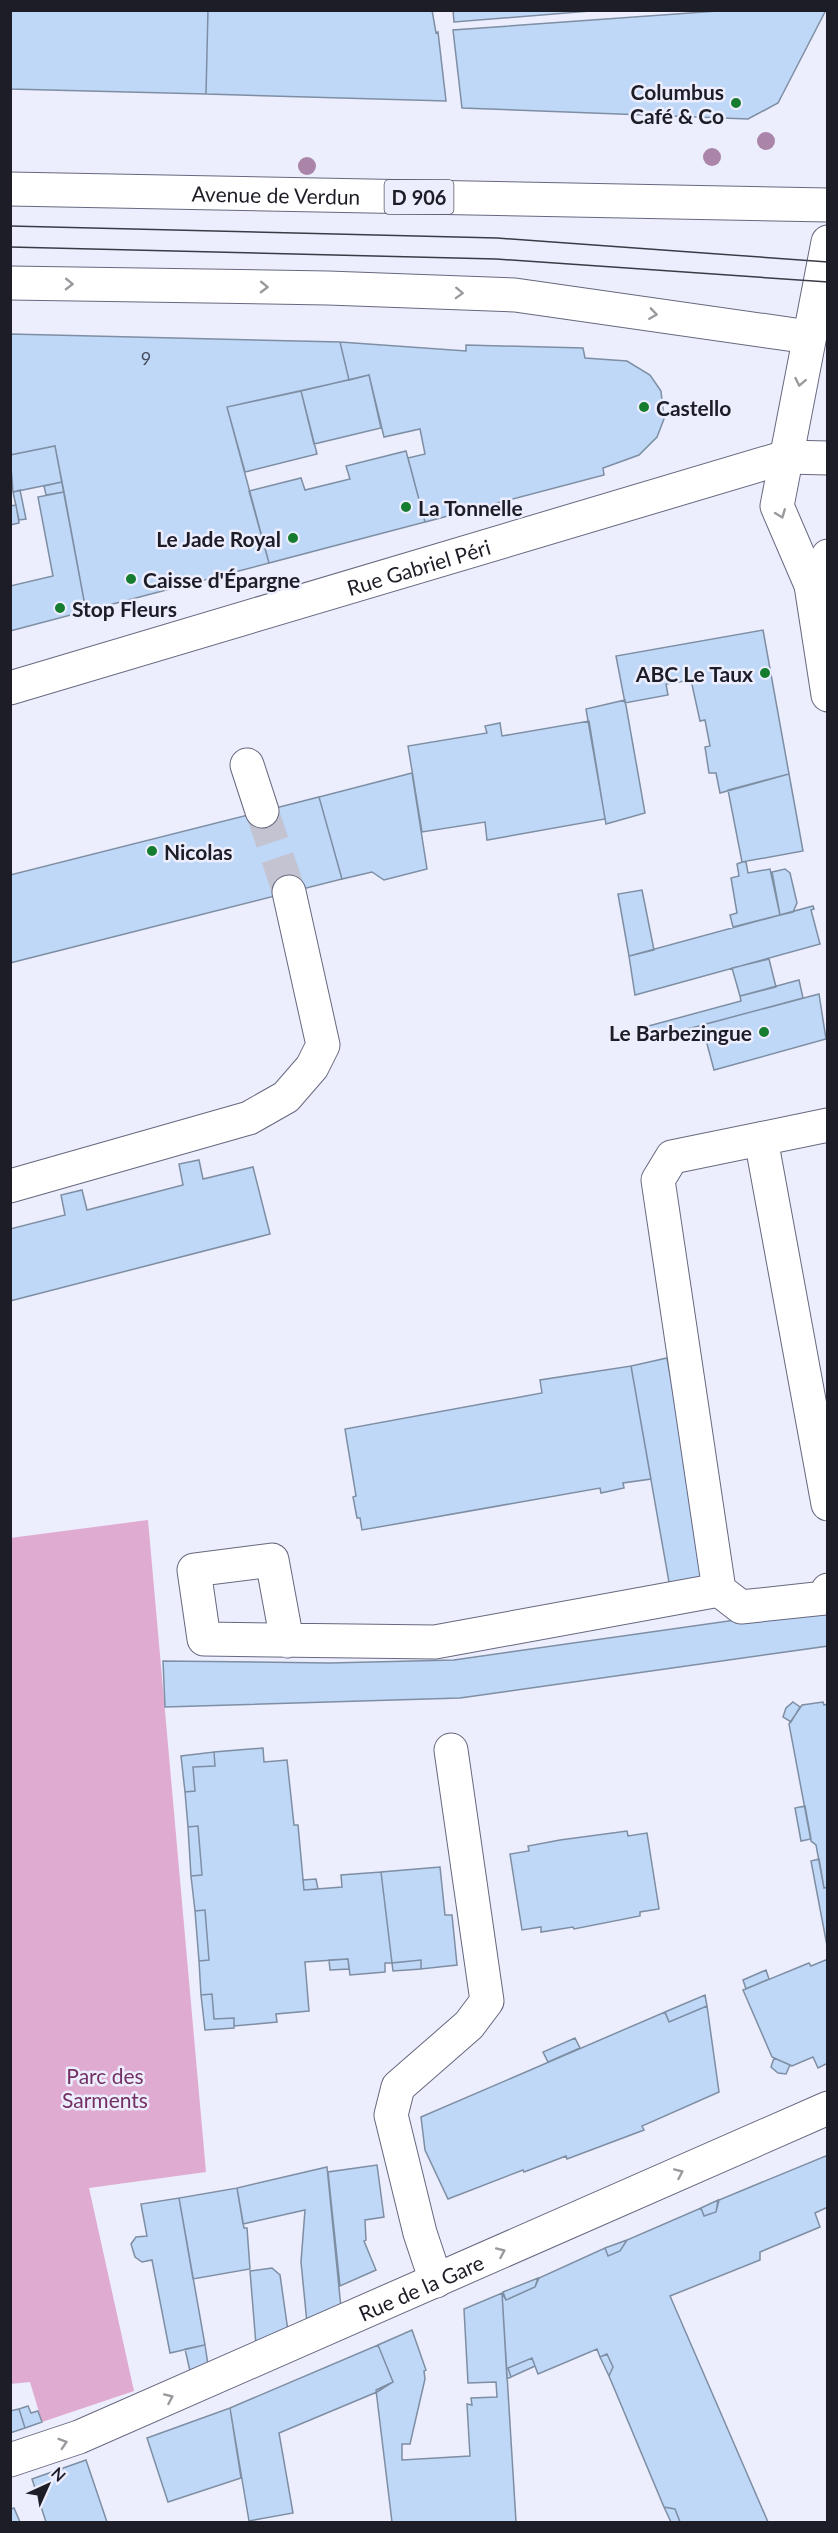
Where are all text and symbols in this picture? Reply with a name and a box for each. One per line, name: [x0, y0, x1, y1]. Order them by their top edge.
place label: Columbus Café & Co: [630, 79, 724, 128]
marker: Columbus Café & Co: [729, 96, 743, 110]
street label: Avenue de Verdun: [191, 180, 360, 208]
road number: D 906: [384, 180, 454, 214]
one-way arrow: [64, 277, 73, 290]
one-way arrow: [259, 281, 268, 293]
one-way arrow: [454, 287, 463, 299]
one-way arrow: [648, 307, 657, 319]
house number: 9: [141, 347, 151, 369]
one-way arrow: [794, 376, 807, 386]
place label: Castello: [656, 395, 731, 420]
marker: Castello: [637, 400, 651, 414]
place label: La Tonnelle: [418, 495, 523, 520]
marker: La Tonnelle: [399, 500, 413, 514]
one-way arrow: [774, 509, 787, 519]
place label: Le Jade Royal: [156, 526, 281, 551]
marker: Le Jade Royal: [286, 531, 300, 545]
street label: Rue Gabriel Péri: [344, 533, 493, 600]
place label: Caisse d'Épargne: [143, 567, 300, 592]
marker: Caisse d'Épargne: [124, 572, 138, 586]
place label: Stop Fleurs: [72, 596, 177, 621]
marker: Stop Fleurs: [53, 601, 67, 615]
place label: ABC Le Taux: [635, 661, 753, 686]
marker: ABC Le Taux: [758, 666, 772, 680]
place label: Nicolas: [164, 839, 232, 864]
marker: Nicolas: [145, 844, 159, 858]
place label: Le Barbezingue: [609, 1020, 752, 1045]
marker: Le Barbezingue: [757, 1025, 771, 1039]
park label: Parc des Sarments: [62, 2063, 148, 2112]
one-way arrow: [673, 2168, 684, 2180]
one-way arrow: [495, 2247, 506, 2259]
street label: Rue de la Gare: [354, 2248, 487, 2325]
one-way arrow: [162, 2393, 173, 2405]
one-way arrow: [57, 2437, 68, 2450]
north arrow: [18, 2455, 78, 2515]
text: N: [48, 2463, 70, 2485]

